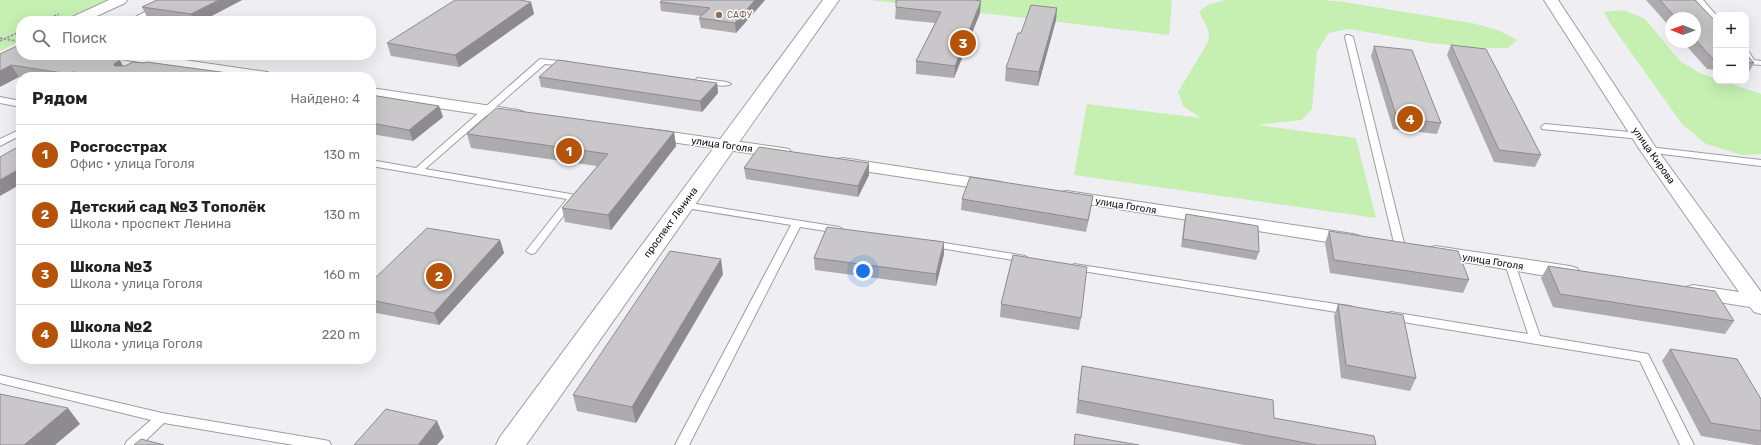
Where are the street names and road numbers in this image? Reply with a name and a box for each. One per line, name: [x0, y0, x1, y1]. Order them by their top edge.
street label: улица Кирова: [1629, 125, 1677, 186]
street label: улица Гоголя: [690, 135, 753, 155]
street label: проспект Ленина: [641, 185, 700, 260]
street label: улица Гоголя: [1094, 195, 1157, 217]
street label: улица Гоголя: [1461, 251, 1524, 273]

